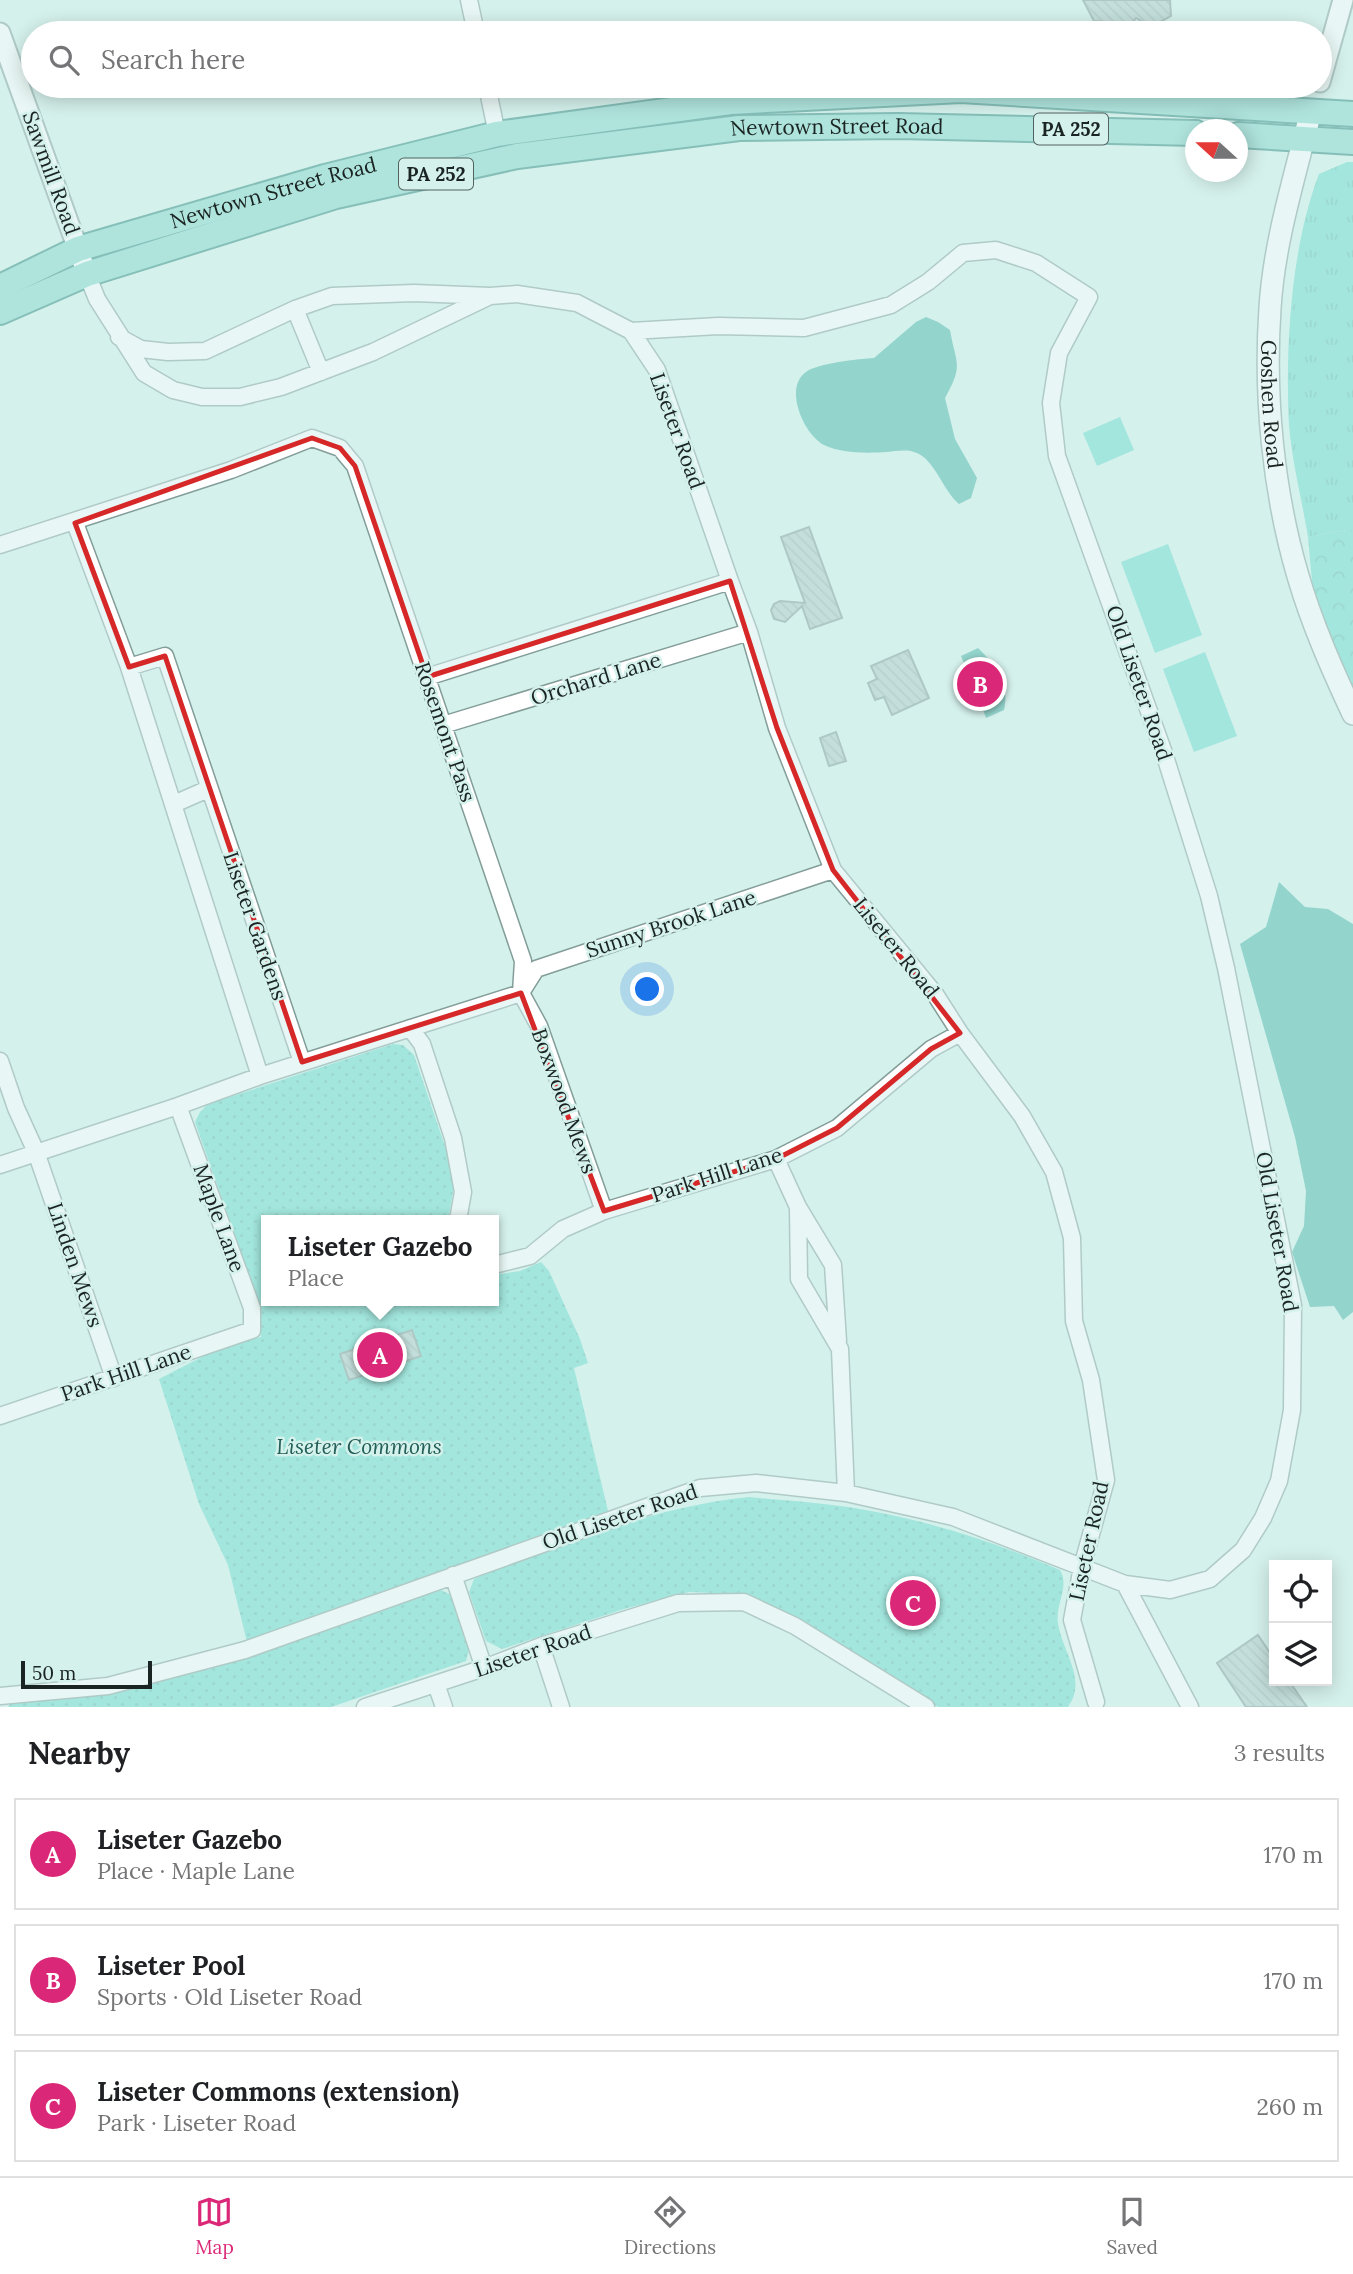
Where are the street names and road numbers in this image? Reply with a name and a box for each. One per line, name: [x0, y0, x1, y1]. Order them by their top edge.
street label: Sawmill Road: [17, 107, 86, 238]
street label: Newtown Street Road: [729, 112, 944, 142]
road number: PA 252: [1034, 113, 1108, 144]
street label: Newtown Street Road: [167, 151, 379, 234]
road number: PA 252: [399, 158, 473, 190]
street label: Goshen Road: [1255, 340, 1289, 470]
street label: Liseter Road: [644, 369, 711, 493]
street label: Old Liseter Road: [1100, 602, 1179, 764]
street label: Orchard Lane: [527, 646, 664, 711]
street label: Rosemont Pass: [409, 658, 482, 806]
street label: Liseter Gardens: [217, 848, 294, 1004]
street label: Sunny Brook Lane: [582, 883, 759, 964]
street label: Liseter Road: [848, 892, 945, 1004]
street label: Boxwood Mews: [526, 1025, 603, 1177]
street label: Park Hill Lane: [648, 1141, 786, 1208]
street label: Old Liseter Road: [1250, 1150, 1305, 1314]
street label: Maple Lane: [187, 1160, 251, 1275]
street label: Linden Mews: [42, 1199, 109, 1331]
street label: Park Hill Lane: [57, 1338, 194, 1407]
street label: Old Liseter Road: [539, 1477, 701, 1556]
street label: Liseter Road: [1063, 1478, 1114, 1603]
street label: Liseter Road: [471, 1618, 595, 1683]

